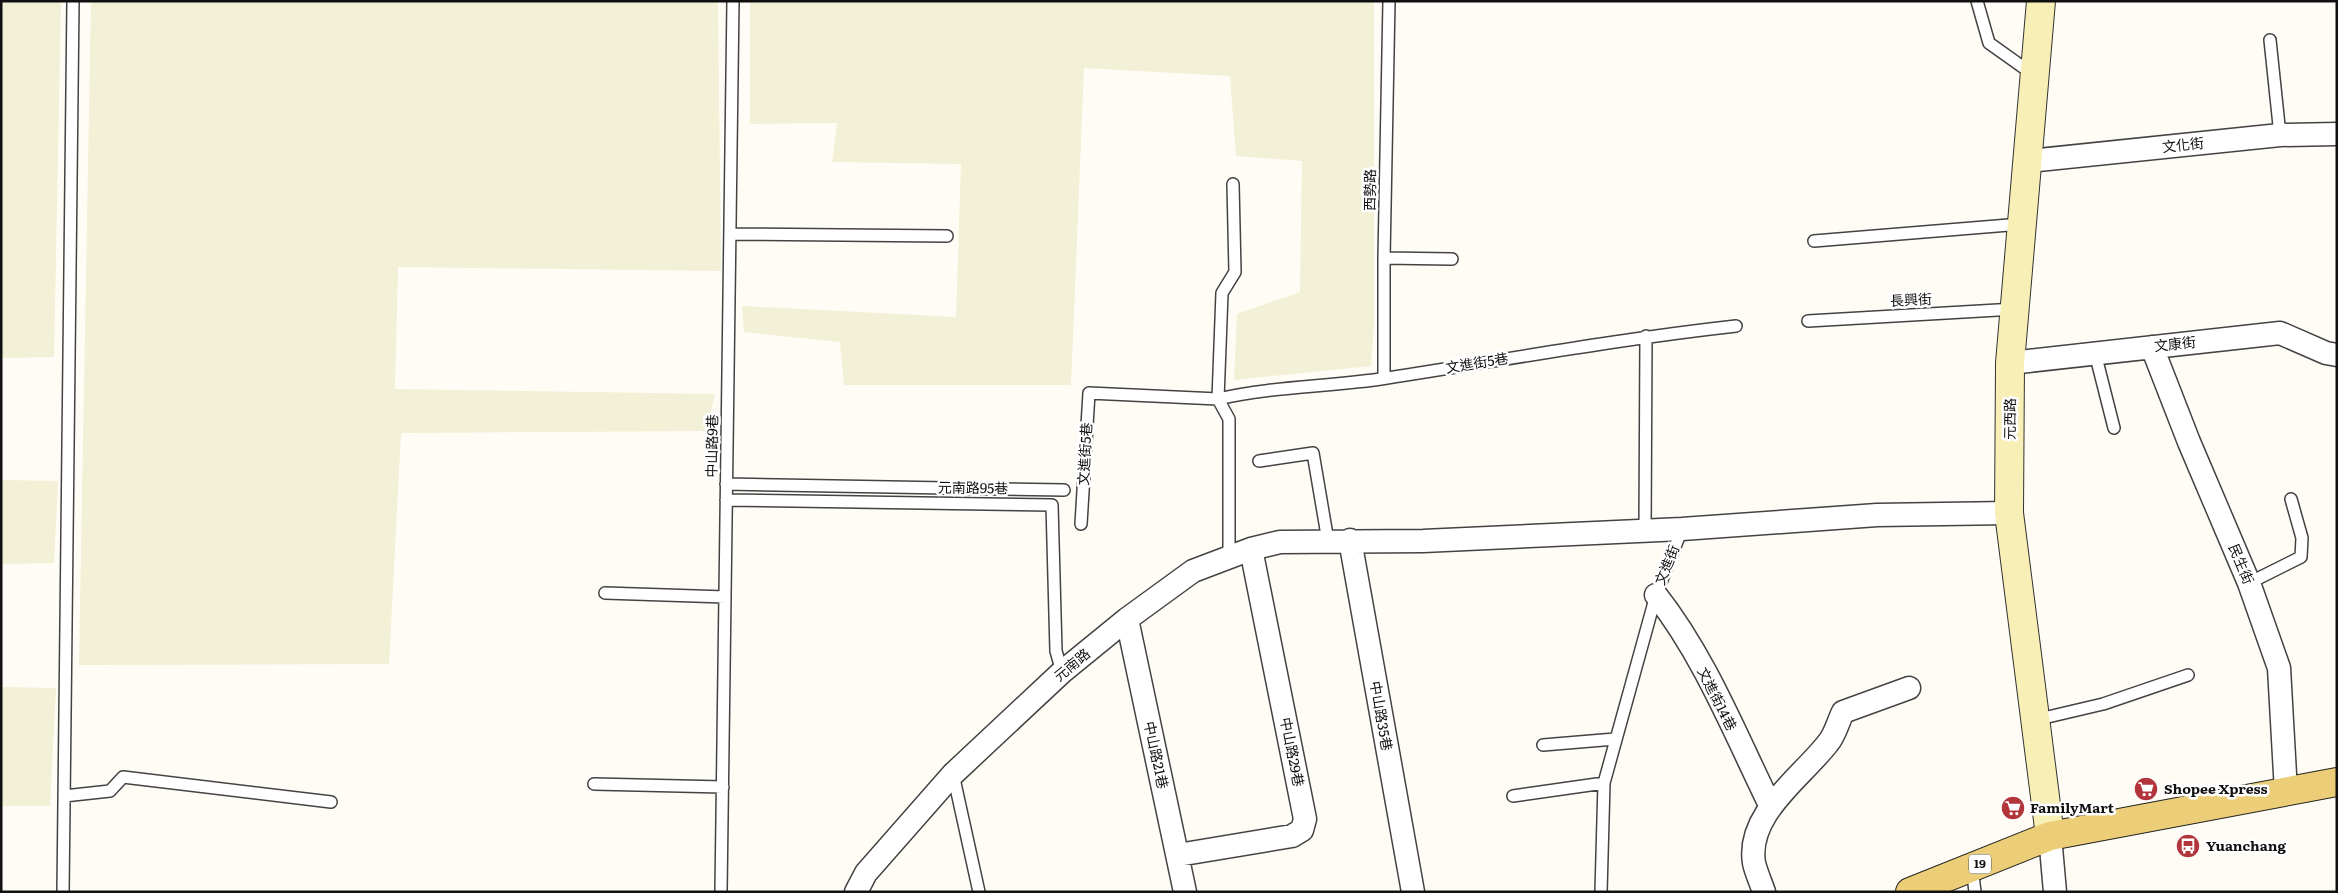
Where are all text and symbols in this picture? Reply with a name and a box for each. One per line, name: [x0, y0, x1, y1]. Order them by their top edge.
street label: 文化街: [2161, 132, 2205, 156]
street label: 西勢路: [1359, 169, 1379, 211]
street label: 長興街: [1889, 288, 1932, 310]
street label: 文康街: [2153, 331, 2197, 355]
street label: 文進街5巷: [1444, 347, 1510, 377]
street label: 元西路: [1999, 398, 2019, 440]
street label: 中山路9巷: [700, 414, 722, 478]
street label: 文進街5巷: [1072, 422, 1096, 486]
street label: 元南路95巷: [938, 476, 1008, 498]
street label: 民生街: [2225, 540, 2259, 587]
street label: 文進街: [1649, 541, 1683, 588]
street label: 元南路: [1049, 643, 1094, 685]
street label: 文進街14巷: [1693, 663, 1742, 734]
street label: 中山路35巷: [1366, 679, 1398, 752]
street label: 中山路29巷: [1276, 715, 1310, 788]
street label: 中山路21巷: [1140, 719, 1174, 791]
supermarket icon: Shopee Xpress: [2133, 776, 2159, 802]
place label: Shopee Xpress: [2164, 778, 2268, 798]
supermarket icon: FamilyMart: [2000, 795, 2026, 821]
place label: FamilyMart: [2030, 797, 2115, 817]
bus stop icon: Yuanchang: [2175, 833, 2201, 859]
place label: Yuanchang: [2206, 835, 2286, 855]
road number: 19: [1969, 854, 1991, 874]

